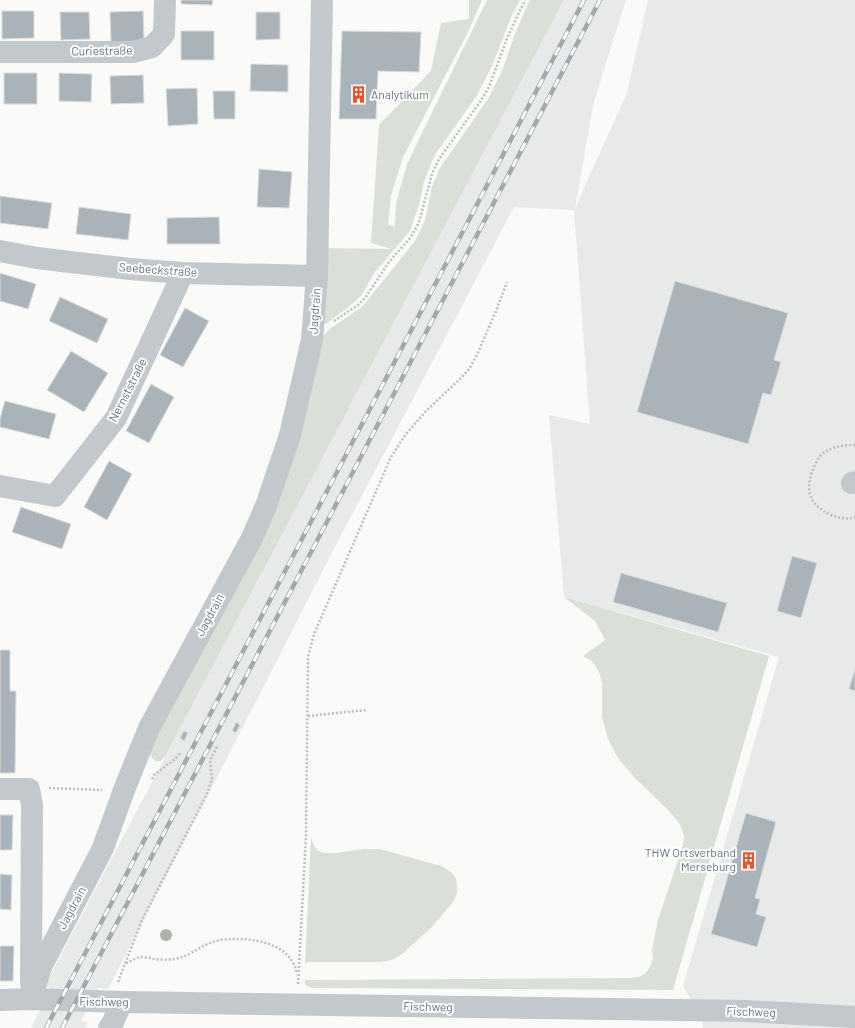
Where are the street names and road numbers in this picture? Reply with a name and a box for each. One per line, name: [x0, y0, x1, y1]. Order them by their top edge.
street label: Curiestraße: [71, 42, 133, 58]
street label: Seebeckstraße: [118, 259, 198, 279]
street label: Jagdrain: [305, 287, 323, 334]
street label: Nernststraße: [105, 356, 149, 424]
street label: Jagdrain: [192, 591, 226, 638]
street label: Jagdrain: [54, 884, 88, 931]
street label: Fischweg: [79, 994, 129, 1008]
street label: Fischweg: [403, 999, 453, 1013]
street label: Fischweg: [726, 1003, 776, 1019]

